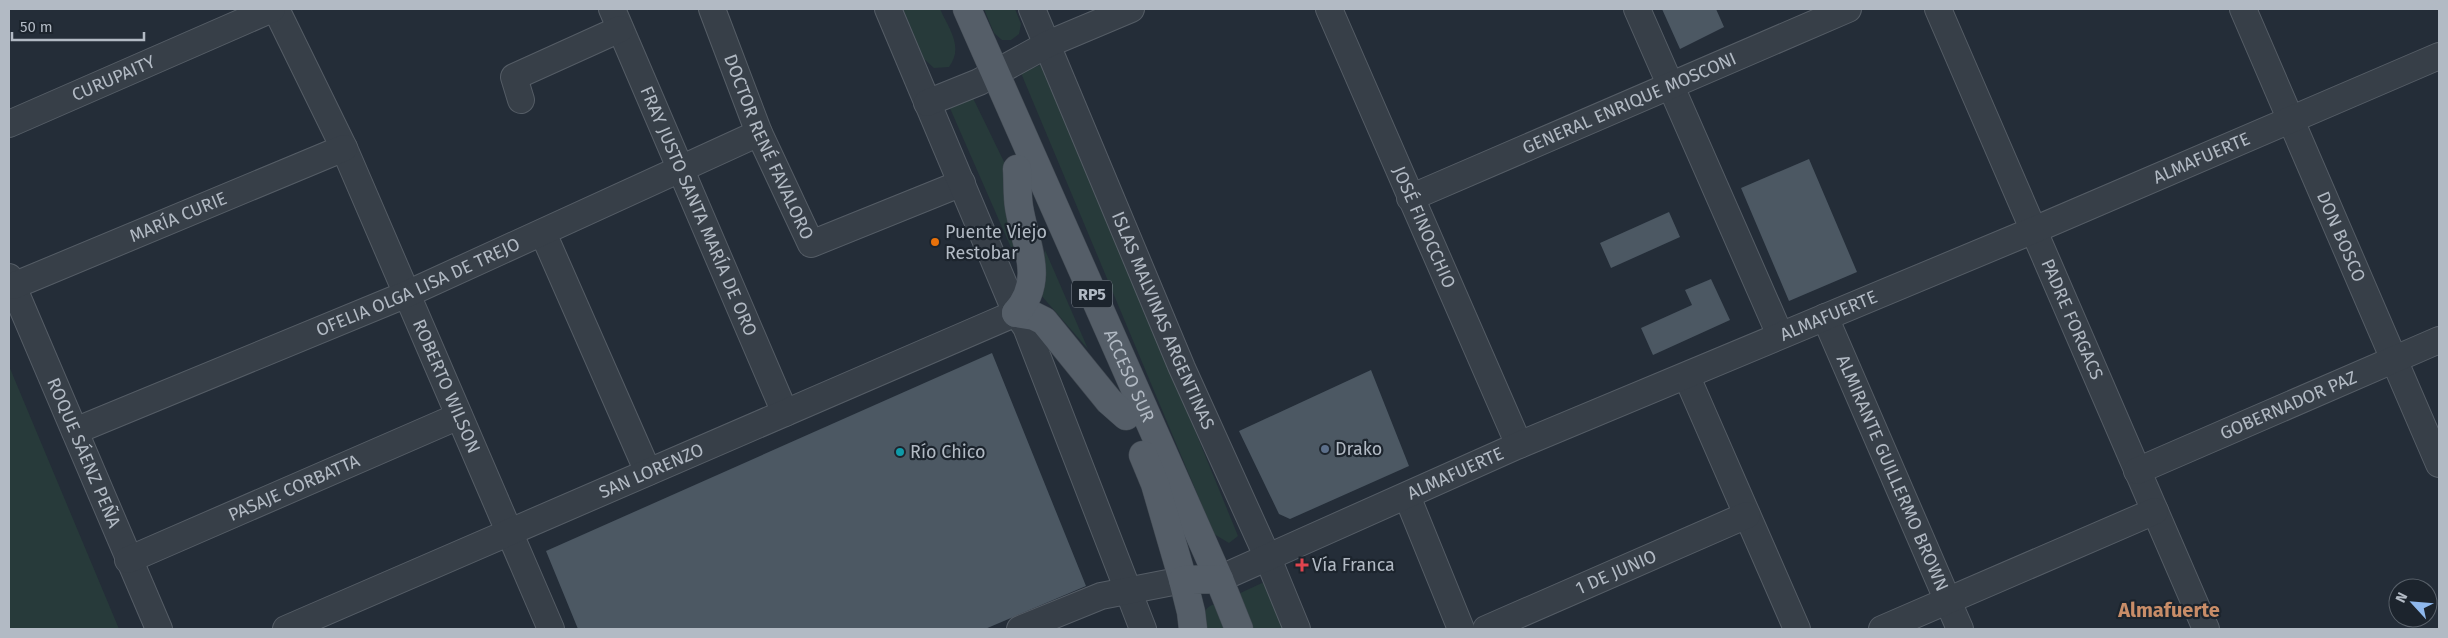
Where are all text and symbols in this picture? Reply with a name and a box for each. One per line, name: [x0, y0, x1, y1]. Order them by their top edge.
scale bar: [12, 10, 145, 42]
text: 50 m: [20, 18, 53, 36]
street label: GENERAL ENRIQUE MOSCONI: [1519, 47, 1740, 159]
street label: CURUPAITY: [68, 50, 159, 106]
street label: DOCTOR RENÉ FAVALORO: [719, 51, 818, 243]
street label: FRAY JUSTO SANTA MARÍA DE ORO: [635, 83, 762, 340]
street label: ALMAFUERTE: [2150, 128, 2253, 189]
street label: JOSÉ FINOCCHIO: [1388, 163, 1460, 292]
street label: MARÍA CURIE: [126, 187, 230, 247]
street label: DON BOSCO: [2312, 188, 2370, 285]
street label: ISLAS MALVINAS ARGENTINAS: [1107, 208, 1219, 433]
place label: Puente Viejo Restobar: [945, 221, 1047, 264]
street label: OFELIA OLGA LISA DE TREJO: [313, 233, 523, 341]
marker: Puente Viejo Restobar: [929, 236, 941, 248]
street label: PADRE FORGACS: [2036, 255, 2108, 383]
road number: RP5: [1072, 280, 1112, 308]
street label: ALMAFUERTE: [1777, 286, 1880, 346]
street label: ROBERTO WILSON: [408, 316, 485, 457]
street label: ACCESO SUR: [1099, 326, 1159, 426]
street label: ALMIRANTE GUILLERMO BROWN: [1832, 352, 1953, 594]
street label: GOBERNADOR PAZ: [2217, 366, 2360, 445]
street label: ROQUE SÁENZ PEÑA: [42, 374, 126, 532]
place label: Drako: [1335, 438, 1382, 460]
street label: SAN LORENZO: [595, 439, 707, 503]
place label: Río Chico: [910, 441, 986, 463]
street label: ALMAFUERTE: [1404, 442, 1507, 504]
marker: Drako: [1319, 443, 1331, 455]
marker: Río Chico: [894, 446, 906, 458]
street label: PASAJE CORBATTA: [225, 449, 364, 526]
street label: 1 DE JUNIO: [1572, 545, 1660, 599]
place label: Vía Franca: [1312, 554, 1395, 576]
marker: Vía Franca: [1296, 559, 1308, 571]
north arrow: [2388, 578, 2438, 628]
text: N: [2392, 590, 2411, 605]
district label: Almafuerte: [2117, 598, 2220, 622]

